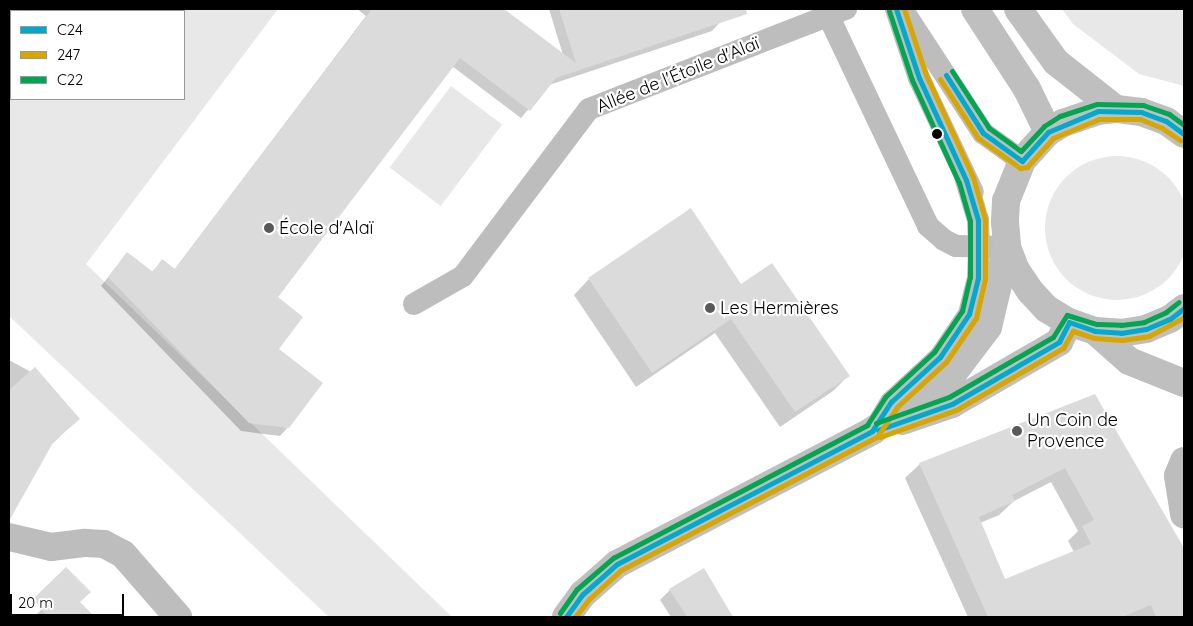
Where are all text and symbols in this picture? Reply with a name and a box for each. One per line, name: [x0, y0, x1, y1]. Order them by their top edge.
legend: [10, 10, 185, 100]
text: C24: [57, 20, 83, 39]
street label: Allée de l'Étoile d'Alaï: [594, 32, 762, 118]
text: 247: [57, 45, 80, 64]
text: C22: [57, 70, 83, 89]
unlabelled marker: [932, 129, 942, 139]
place label: École d'Alaï: [279, 217, 373, 239]
marker: École d'Alaï: [263, 222, 275, 234]
place label: Les Hermières: [720, 297, 839, 319]
marker: Les Hermières: [704, 302, 716, 314]
place label: Un Coin de Provence: [1027, 410, 1118, 452]
marker: Un Coin de Provence: [1011, 425, 1023, 437]
scale bar: [12, 584, 126, 616]
text: 20 m: [18, 593, 53, 612]

